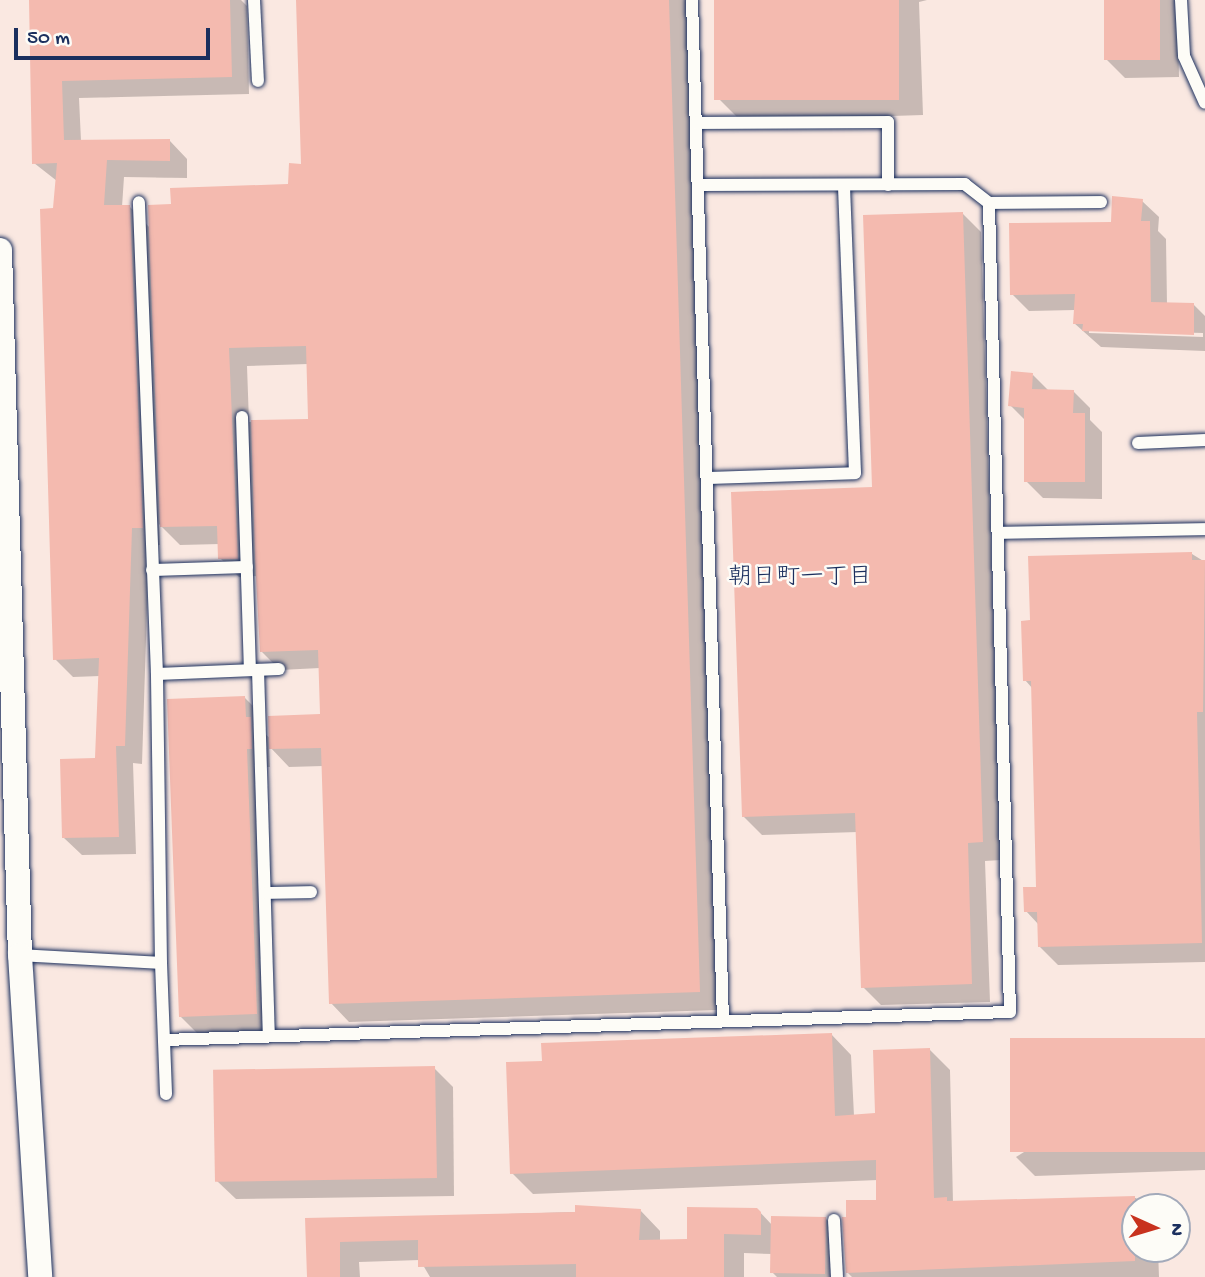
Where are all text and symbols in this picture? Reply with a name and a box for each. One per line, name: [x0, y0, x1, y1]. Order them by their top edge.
scale bar: [18, 14, 214, 58]
text: 50 m: [27, 27, 70, 52]
district label: 朝日町一丁目: [728, 565, 872, 593]
north arrow: [1121, 1193, 1191, 1263]
text: N: [1164, 1222, 1187, 1236]

